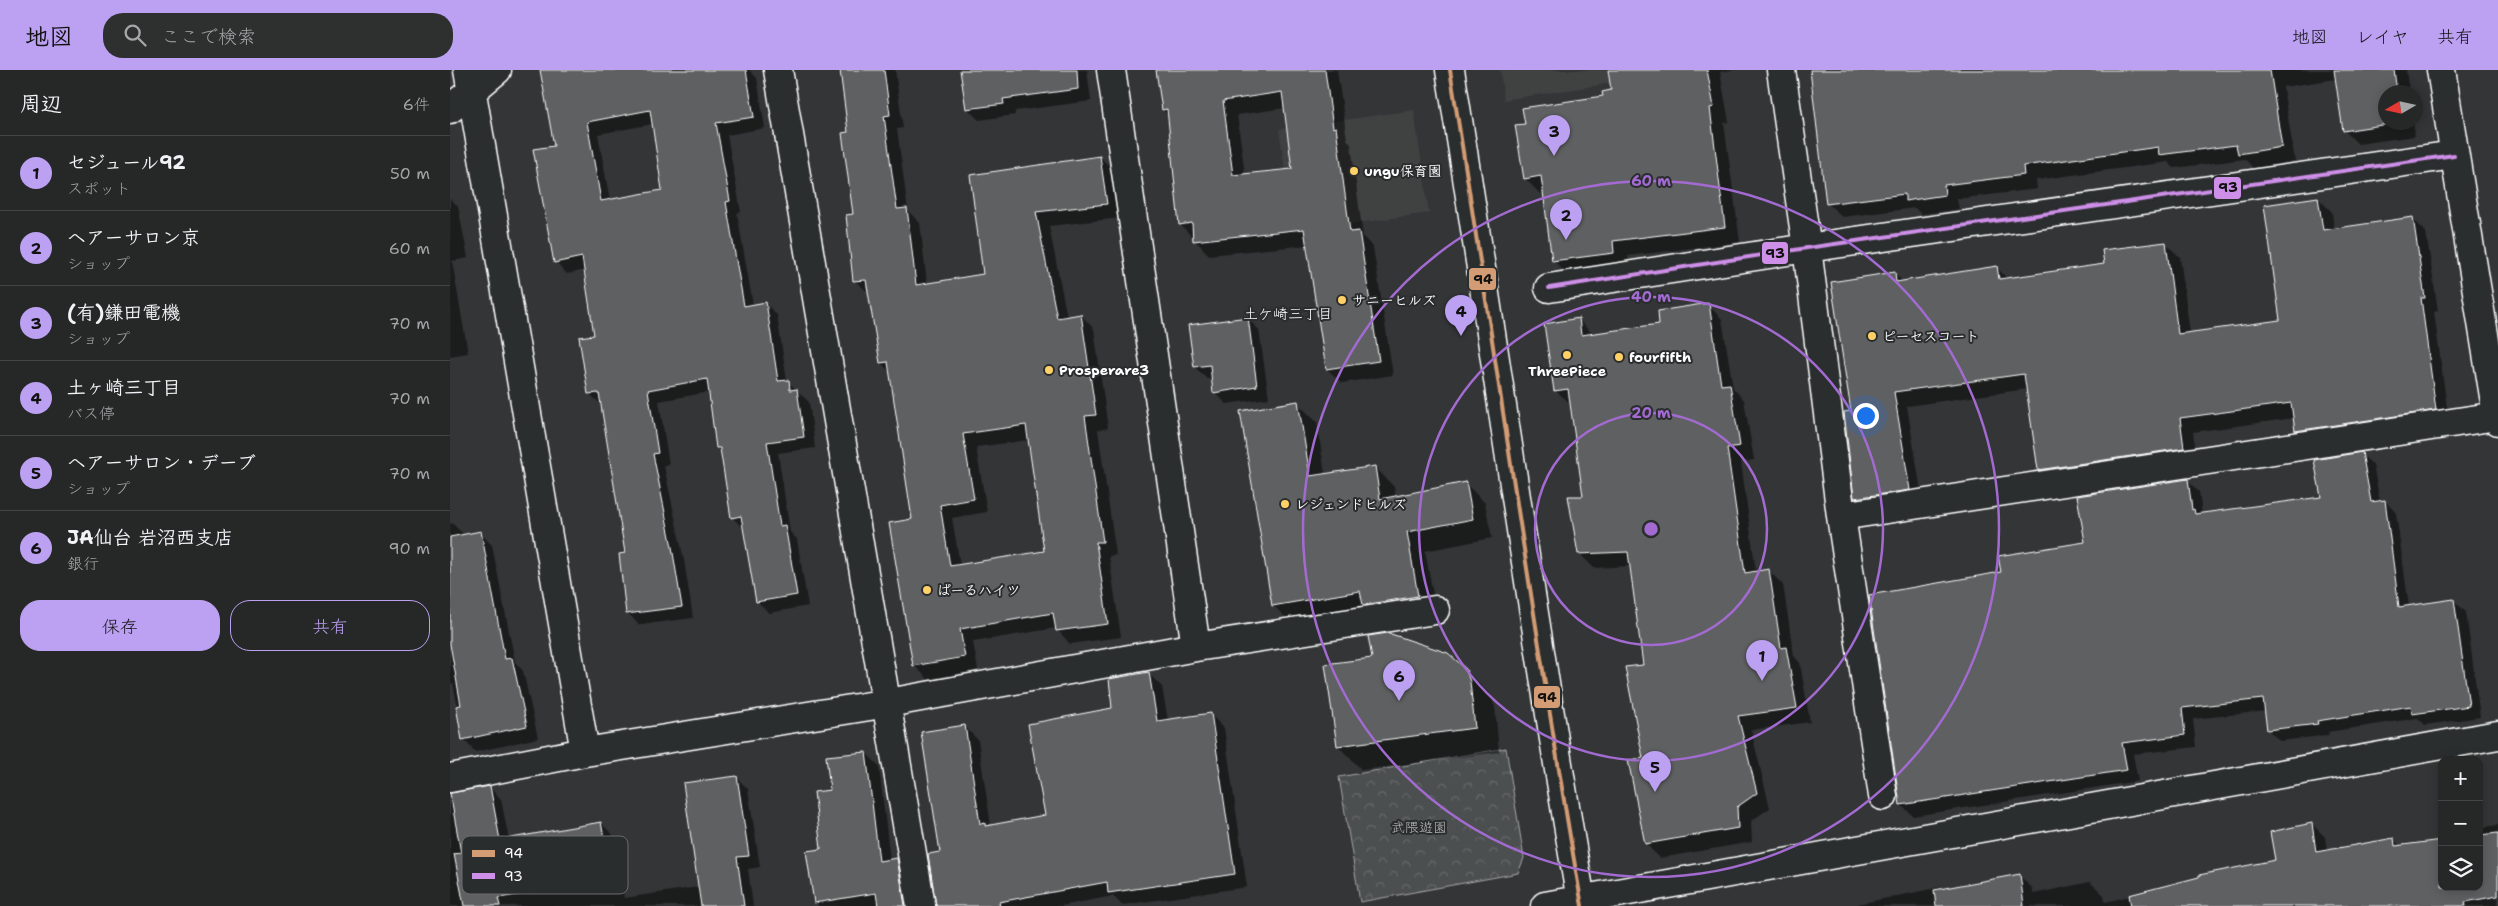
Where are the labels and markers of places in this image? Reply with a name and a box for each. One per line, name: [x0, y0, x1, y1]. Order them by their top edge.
pin: 3: [1538, 115, 1570, 156]
place label: ungu保育園: [1364, 162, 1442, 180]
marker: ungu保育園: [1348, 165, 1360, 177]
pin: 2: [1550, 199, 1582, 240]
place label: サニーヒルズ: [1352, 291, 1436, 309]
marker: サニーヒルズ: [1336, 294, 1348, 306]
pin: 4: [1445, 295, 1477, 336]
place label: ピーセスコート: [1882, 327, 1979, 345]
marker: ピーセスコート: [1866, 330, 1878, 342]
place label: fourfifth: [1629, 348, 1691, 366]
marker: ThreePiece: [1561, 349, 1573, 361]
marker: fourfifth: [1613, 351, 1625, 363]
place label: Prosperare3: [1059, 361, 1149, 379]
place label: ThreePiece: [1528, 362, 1606, 380]
marker: Prosperare3: [1043, 364, 1055, 376]
place label: レジェンドヒルズ: [1295, 495, 1406, 513]
marker: レジェンドヒルズ: [1279, 498, 1291, 510]
centre of rings: [1642, 520, 1660, 538]
place label: ぱーるハイツ: [937, 581, 1020, 599]
marker: ぱーるハイツ: [921, 584, 933, 596]
pin: 1: [1746, 640, 1778, 681]
pin: 6: [1383, 660, 1415, 701]
pin: 5: [1639, 751, 1671, 792]

